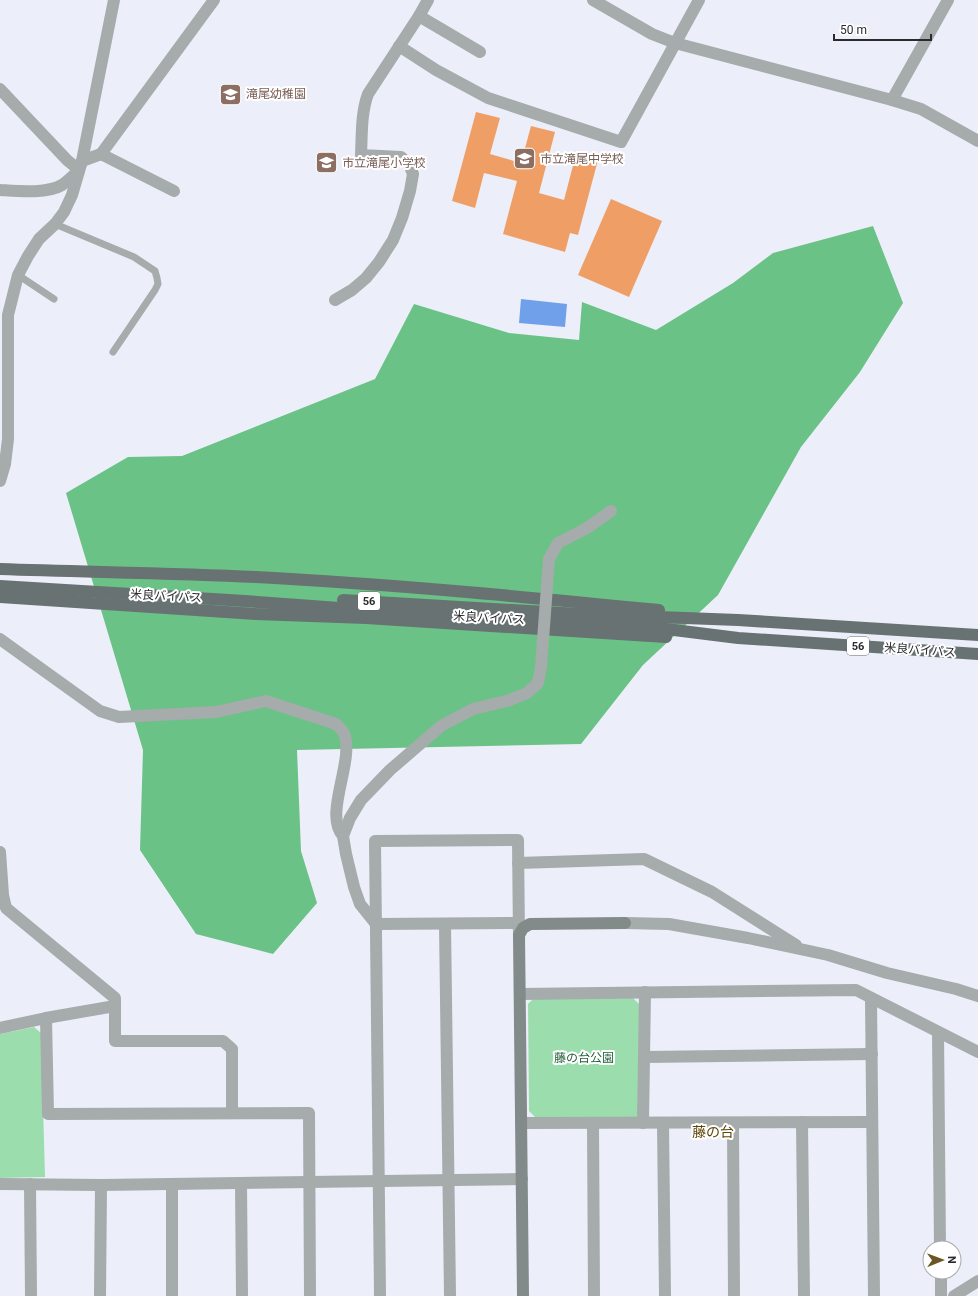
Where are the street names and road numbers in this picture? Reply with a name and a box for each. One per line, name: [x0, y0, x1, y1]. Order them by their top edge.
street label: 米良バイパス: [130, 587, 202, 605]
road number: 56: [358, 592, 380, 610]
street label: 米良バイパス: [453, 609, 525, 627]
road number: 56: [847, 637, 869, 655]
street label: 米良バイパス: [884, 641, 956, 659]

